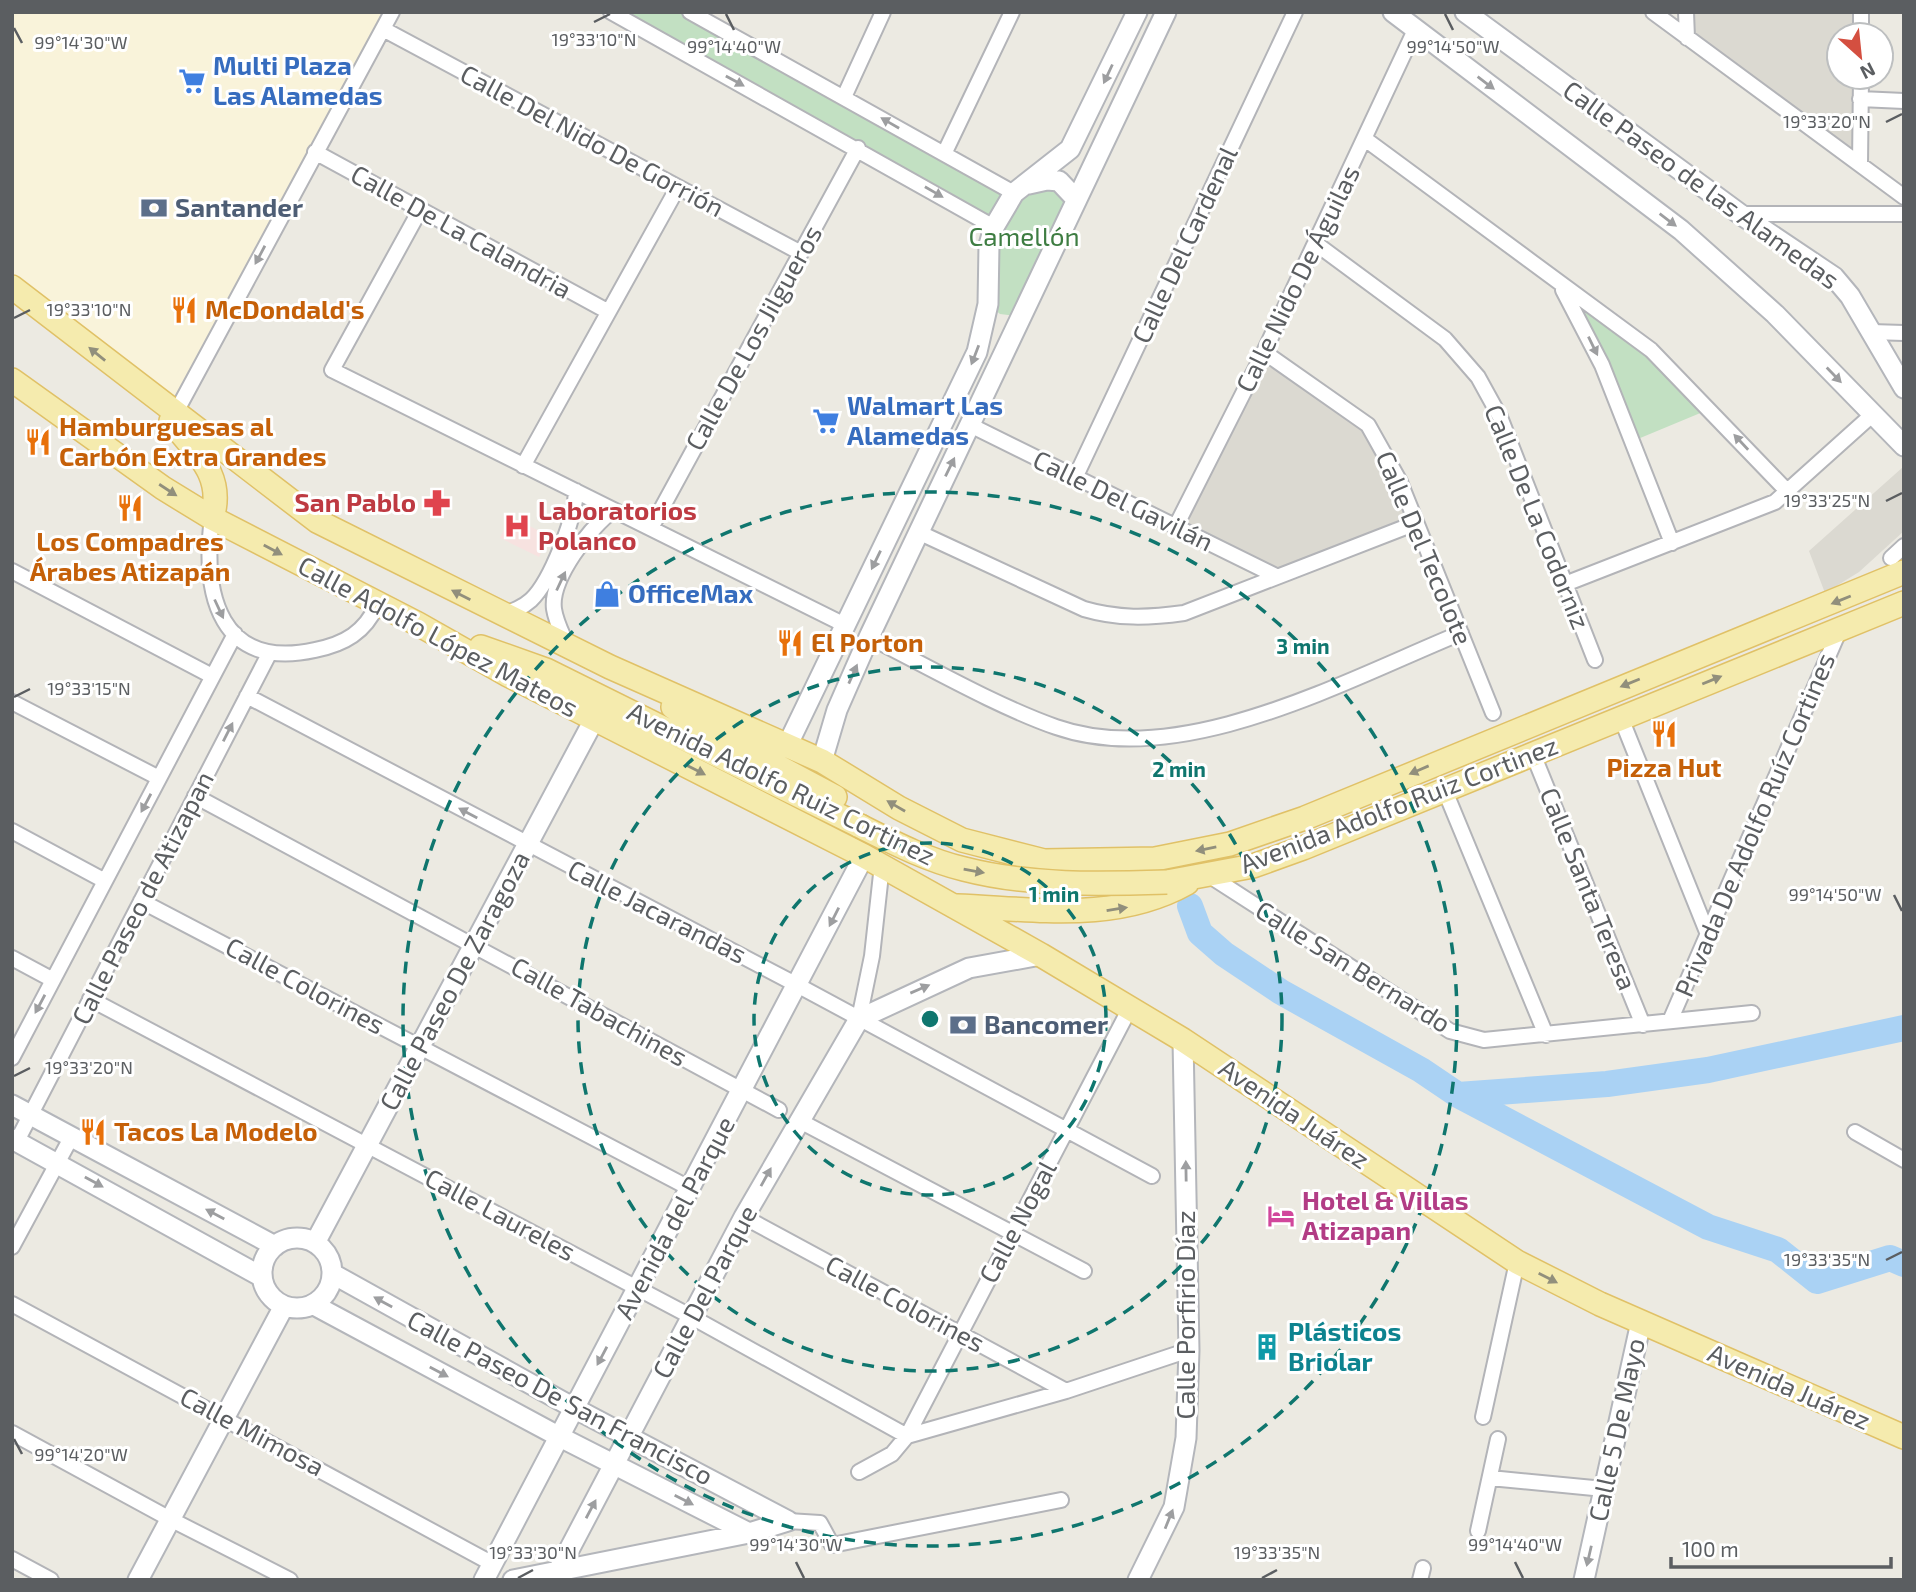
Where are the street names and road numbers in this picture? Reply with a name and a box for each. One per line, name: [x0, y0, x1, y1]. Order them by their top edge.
street label: Calle Del Nido De Gorrión: [456, 57, 730, 222]
street label: Calle Paseo de las Alamedas: [1558, 73, 1846, 294]
street label: Calle Del Cardenal: [1124, 141, 1243, 348]
street label: Calle De La Calandria: [346, 157, 577, 304]
street label: Calle Nido De Águilas: [1228, 160, 1365, 397]
street label: Calle De Los Jilgueros: [678, 219, 827, 455]
street label: Calle De La Codorniz: [1479, 400, 1598, 633]
street label: Calle Del Gavilán: [1029, 443, 1219, 557]
street label: Calle Del Tecolote: [1371, 446, 1480, 649]
street label: Calle Adolfo López Mateos: [293, 549, 584, 723]
street label: Privada De Adolfo Ruíz Cortines: [1667, 648, 1840, 1001]
street label: Avenida Adolfo Ruiz Cortinez: [623, 695, 940, 871]
street label: Avenida Adolfo Ruiz Cortinez: [1235, 729, 1562, 879]
street label: Calle Paseo de Atizapan: [64, 766, 219, 1029]
street label: Calle Santa Teresa: [1535, 783, 1644, 994]
street label: Calle Paseo De Zaragoza: [372, 845, 535, 1115]
street label: Calle Jacarandas: [563, 852, 752, 969]
street label: Calle San Bernardo: [1251, 893, 1457, 1038]
street label: Calle Colorines: [221, 930, 390, 1040]
street label: Calle Tabachines: [506, 950, 693, 1072]
street label: Avenida Juárez: [1214, 1051, 1376, 1174]
street label: Avenida del Parque: [607, 1111, 740, 1324]
street label: Calle Nogal: [972, 1155, 1062, 1288]
street label: Calle Laureles: [420, 1161, 581, 1266]
street label: Calle Del Parque: [645, 1199, 762, 1383]
street label: Calle Porfirio Díaz: [1169, 1210, 1200, 1420]
street label: Calle Colorines: [821, 1248, 990, 1358]
street label: Calle Paseo De San Francisco: [403, 1303, 719, 1490]
street label: Calle 5 De Mayo: [1581, 1335, 1650, 1524]
street label: Avenida Juárez: [1704, 1336, 1876, 1435]
street label: Calle Mimosa: [175, 1380, 330, 1482]

